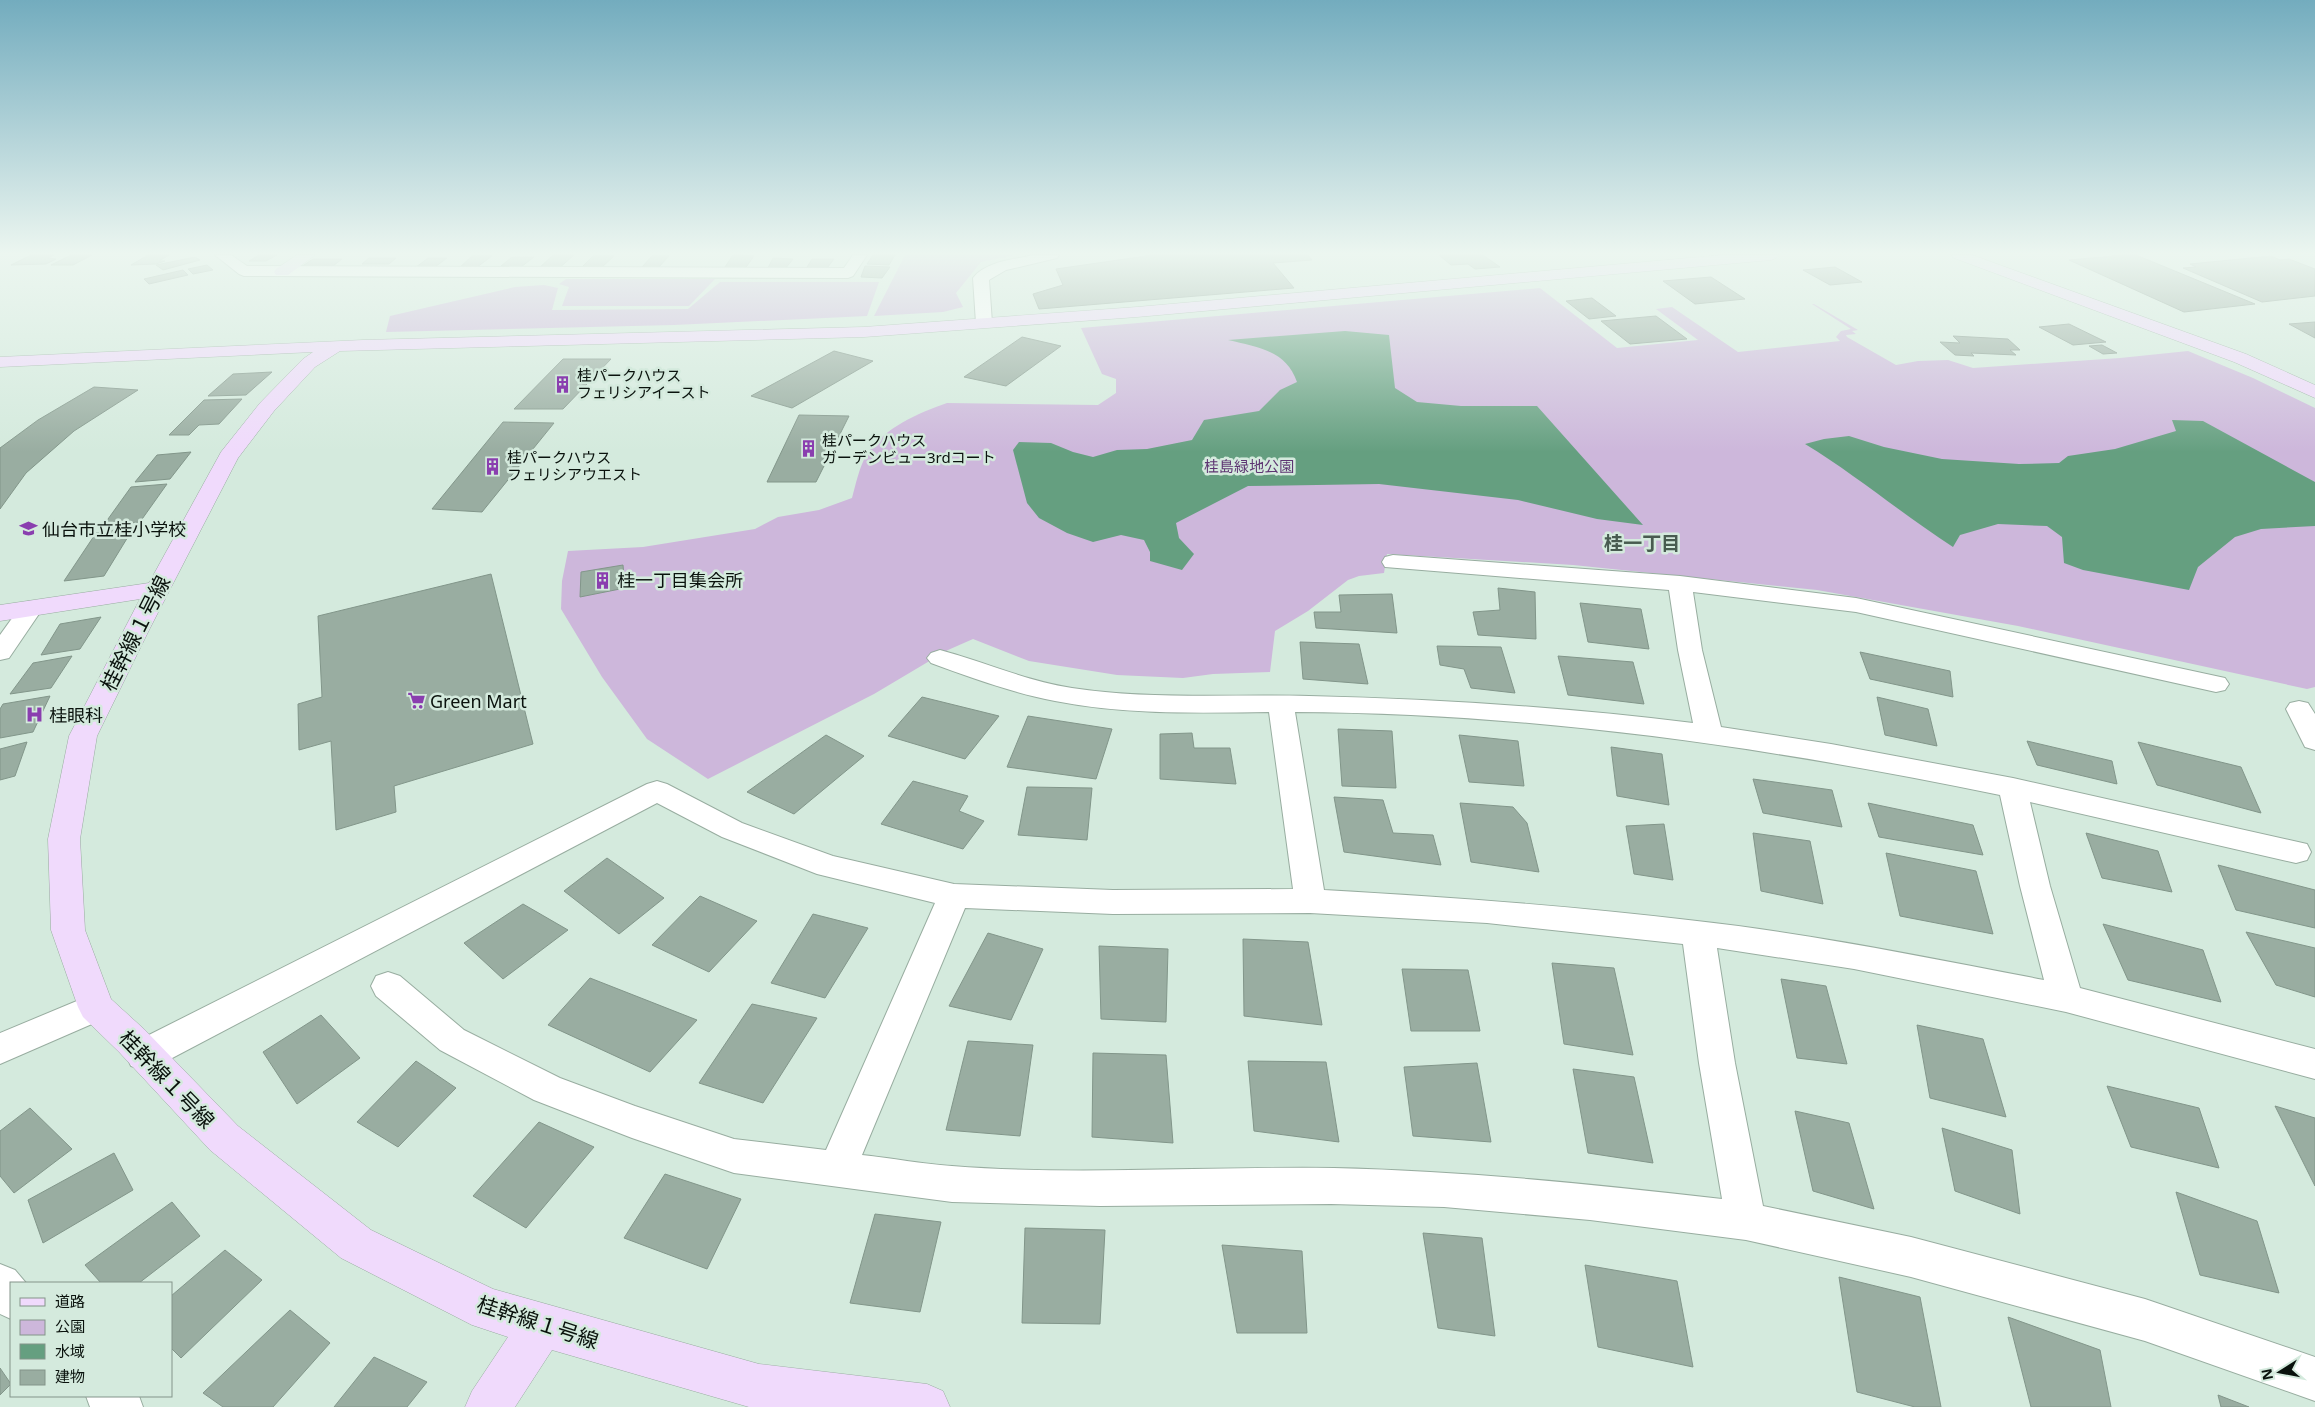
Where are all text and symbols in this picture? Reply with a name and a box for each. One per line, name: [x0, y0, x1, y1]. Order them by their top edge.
place label: 桂パークハウス フェリシアイースト: [577, 365, 711, 402]
building icon: 桂パークハウス フェリシアイースト: [553, 374, 573, 394]
place label: 桂パークハウス ガーデンビュー3rdコート: [822, 430, 996, 467]
building icon: 桂パークハウス ガーデンビュー3rdコート: [798, 439, 818, 459]
place label: 桂パークハウス フェリシアウエスト: [507, 447, 642, 484]
building icon: 桂パークハウス フェリシアウエスト: [483, 456, 503, 476]
park label: 桂島緑地公園: [1204, 456, 1294, 476]
place label: 仙台市立桂小学校: [42, 517, 186, 541]
school or university icon: 仙台市立桂小学校: [18, 519, 38, 539]
district label: 桂一丁目: [1604, 530, 1680, 556]
place label: 桂一丁目集会所: [617, 568, 743, 592]
building icon: 桂一丁目集会所: [593, 570, 613, 590]
street label: 桂幹線１号線: [94, 571, 176, 695]
place label: Green Mart: [430, 689, 527, 713]
supermarket icon: Green Mart: [406, 691, 426, 711]
place label: 桂眼科: [49, 703, 103, 727]
hospital icon: 桂眼科: [25, 705, 45, 725]
street label: 桂幹線１号線: [113, 1024, 221, 1134]
legend: [10, 1282, 172, 1397]
street label: 桂幹線１号線: [474, 1289, 602, 1355]
text: 道路: [55, 1291, 85, 1311]
text: 公園: [55, 1316, 85, 1336]
text: 水域: [55, 1341, 85, 1361]
north arrow: [2255, 1347, 2305, 1397]
text: 建物: [55, 1366, 85, 1386]
text: N: [2256, 1367, 2277, 1382]

